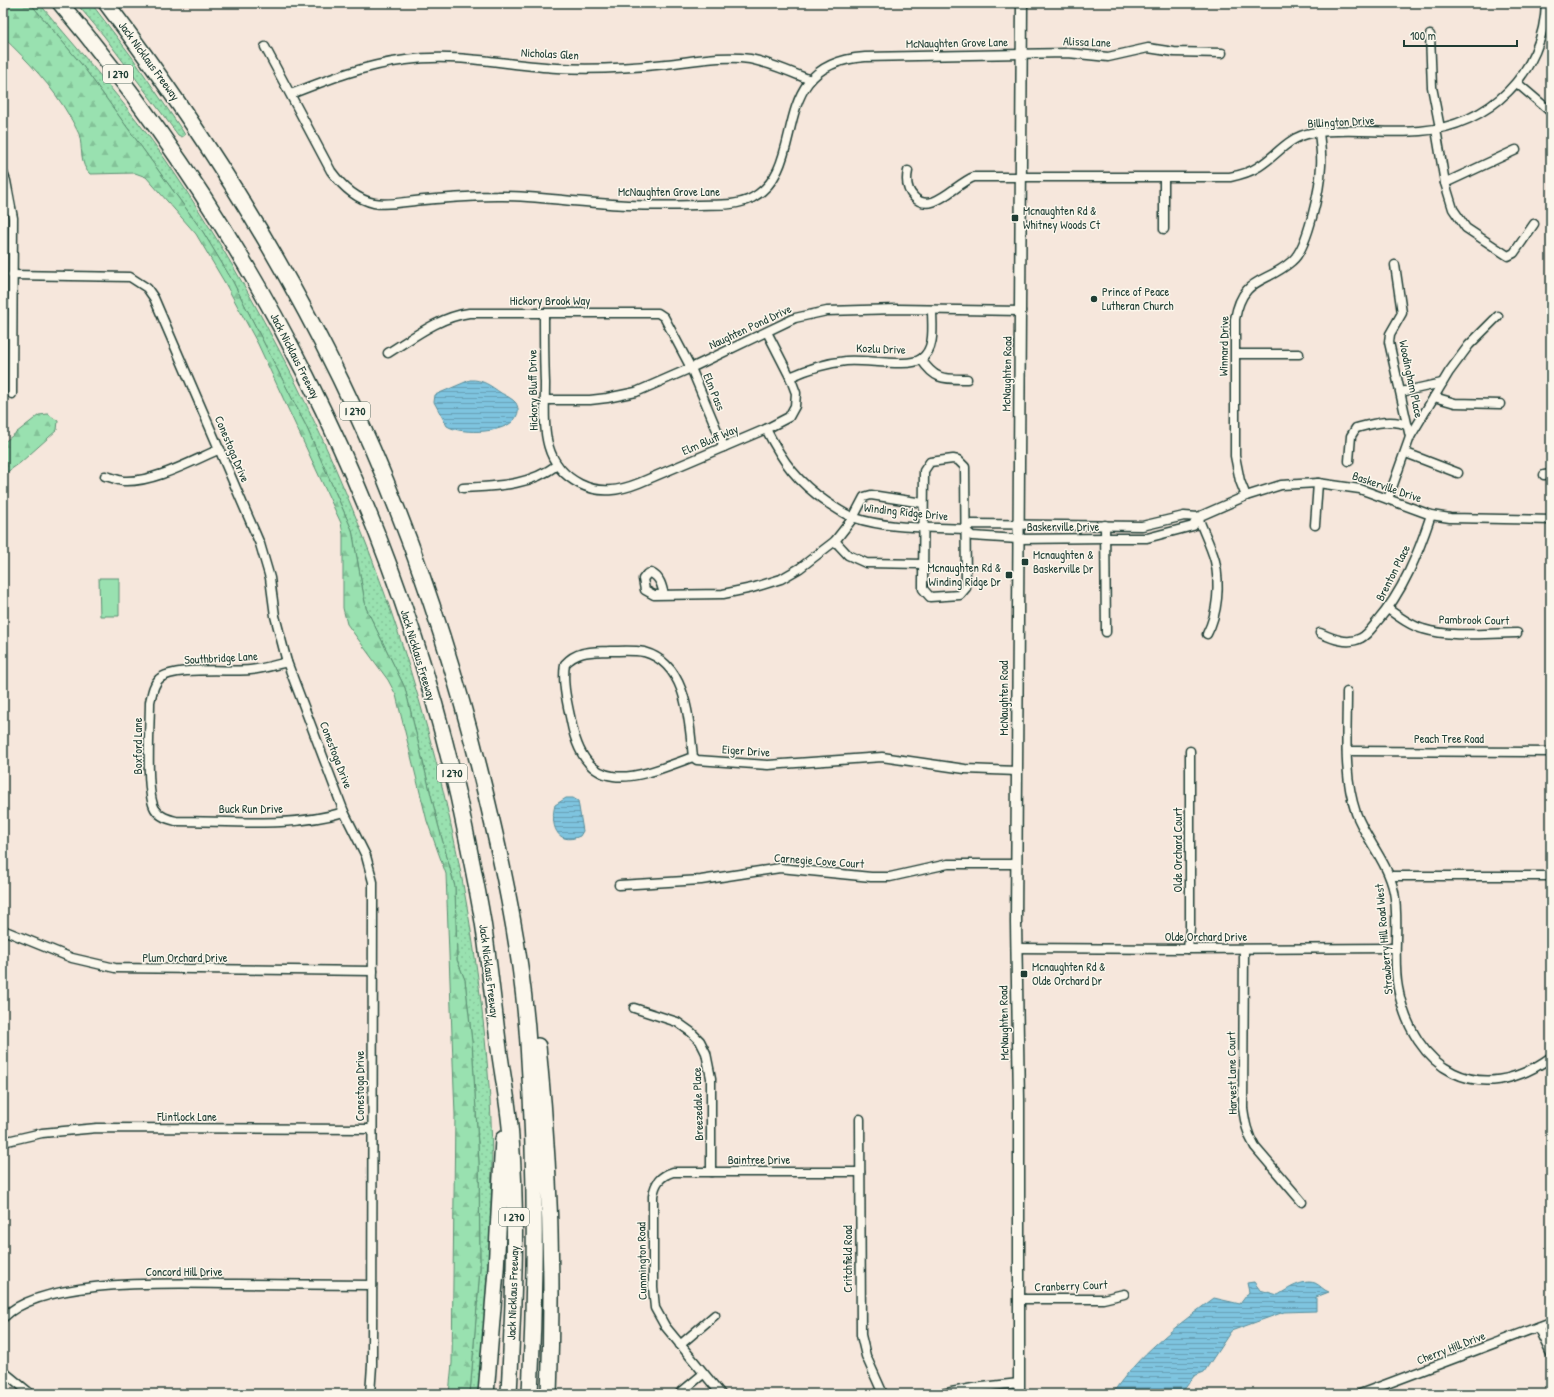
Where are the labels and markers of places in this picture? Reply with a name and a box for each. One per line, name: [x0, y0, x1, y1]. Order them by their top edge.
place label: Mcnaughten Rd & Whitney Woods Ct: [1023, 202, 1101, 233]
marker: Mcnaughten Rd & Whitney Woods Ct: [1010, 213, 1020, 223]
place label: Prince of Peace Lutheran Church: [1102, 283, 1173, 314]
marker: Prince of Peace Lutheran Church: [1089, 294, 1099, 304]
place label: Mcnaughten & Baskerville Dr: [1033, 546, 1094, 577]
marker: Mcnaughten & Baskerville Dr: [1020, 557, 1030, 567]
place label: Mcnaughten Rd & Winding Ridge Dr: [928, 559, 1001, 590]
marker: Mcnaughten Rd & Winding Ridge Dr: [1004, 570, 1014, 580]
place label: Mcnaughten Rd & Olde Orchard Dr: [1032, 958, 1105, 989]
marker: Mcnaughten Rd & Olde Orchard Dr: [1019, 969, 1029, 979]

